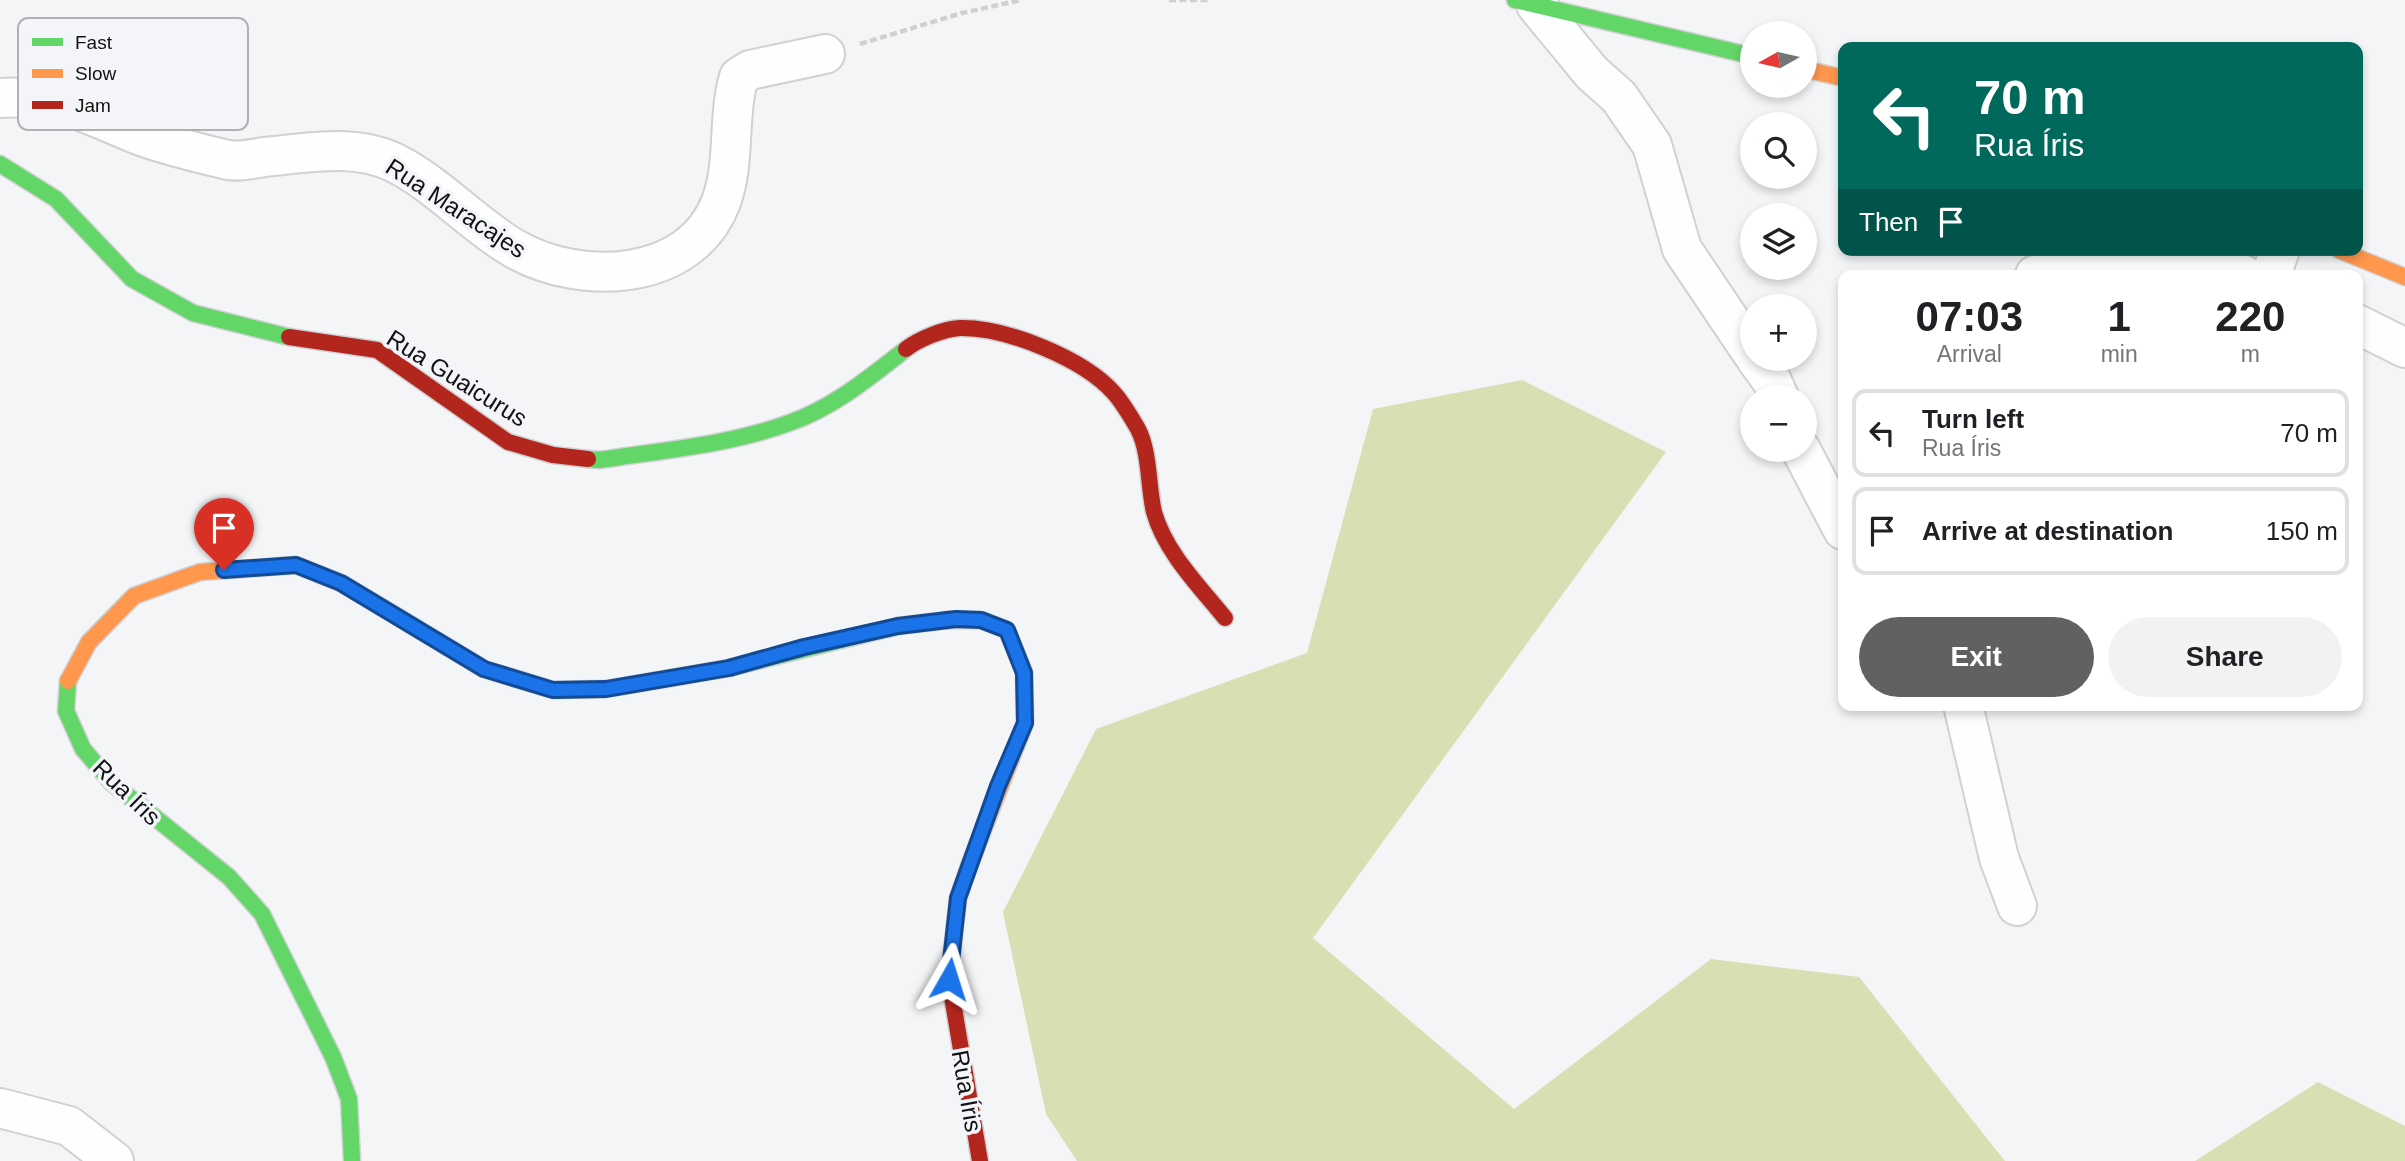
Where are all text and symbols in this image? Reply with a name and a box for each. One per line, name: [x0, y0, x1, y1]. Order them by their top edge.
legend: [18, 18, 248, 130]
north arrow: [1740, 21, 1816, 98]
map controls: [1740, 21, 1817, 462]
text: Fast: [75, 32, 113, 53]
text: Slow: [75, 63, 116, 84]
icon: left: [1859, 70, 1950, 161]
text: 70 m: [1974, 70, 2086, 124]
text: Jam: [75, 95, 111, 116]
button: search: [1740, 112, 1817, 189]
text: Rua Íris: [1974, 127, 2084, 163]
street label: Rua Maracajes: [381, 153, 531, 263]
button: layers: [1740, 203, 1817, 280]
icon: arrive: [1932, 203, 1970, 241]
text: Then: [1859, 207, 1918, 237]
text: 07:03: [1916, 293, 2023, 340]
text: 1: [2107, 293, 2131, 340]
text: 220: [2215, 293, 2285, 340]
button: +: [1740, 294, 1817, 371]
street label: Rua Guaicurus: [382, 324, 532, 432]
text: Arrival: [1937, 341, 2002, 367]
text: min: [2101, 341, 2138, 367]
text: m: [2241, 341, 2260, 367]
button: −: [1740, 385, 1817, 462]
text: Turn left: [1922, 404, 2024, 434]
icon: left: [1863, 414, 1901, 452]
text: 70 m: [2280, 418, 2338, 448]
text: Rua Íris: [1922, 435, 2001, 461]
pin: [194, 498, 254, 570]
icon: arrive: [205, 509, 243, 547]
icon: arrive: [1863, 512, 1901, 550]
text: Arrive at destination: [1922, 516, 2173, 546]
text: 150 m: [2266, 516, 2338, 546]
button: Exit: [1859, 617, 2094, 697]
button: Share: [2108, 617, 2342, 697]
street label: Rua Íris: [88, 754, 166, 830]
position arrow: [912, 942, 986, 1016]
street label: Rua Íris: [947, 1048, 987, 1134]

